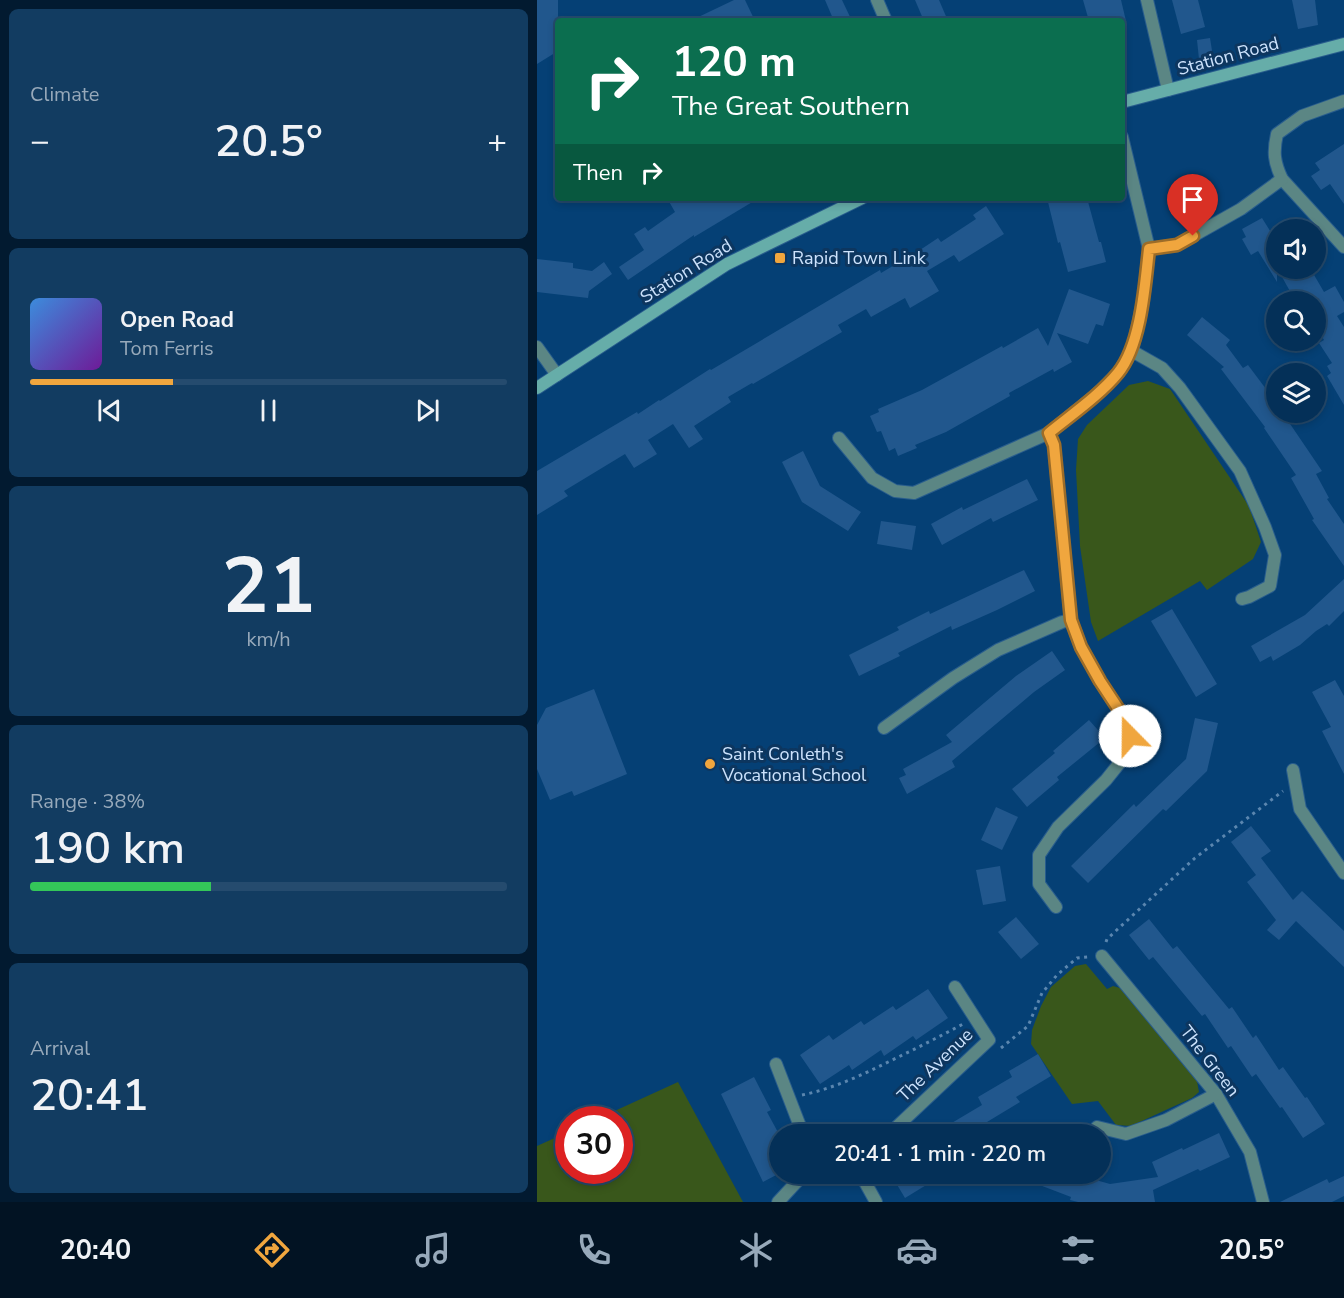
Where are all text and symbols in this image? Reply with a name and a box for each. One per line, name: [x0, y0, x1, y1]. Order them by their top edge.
street label: Station Road: [1175, 31, 1281, 81]
text: 120 m: [672, 34, 796, 91]
icon: right: [573, 42, 651, 120]
text: Climate: [30, 81, 99, 108]
text: The Great Southern: [672, 88, 910, 125]
text: 20.5°: [214, 111, 323, 172]
text: −: [30, 119, 50, 164]
text: +: [487, 119, 507, 164]
icon: right: [635, 156, 668, 189]
text: Then: [573, 158, 623, 188]
pin: [1167, 174, 1218, 236]
icon: arrive: [1176, 183, 1209, 216]
map controls: [1266, 219, 1326, 423]
button: sound: [1266, 219, 1326, 279]
street label: Station Road: [636, 233, 736, 309]
place label: Rapid Town Link: [792, 246, 927, 270]
marker: Rapid Town Link: [773, 251, 787, 265]
button: search: [1266, 291, 1326, 351]
text: Open Road: [120, 305, 234, 335]
text: Tom Ferris: [120, 335, 214, 362]
button: layers: [1266, 363, 1326, 423]
icon: previous: [93, 394, 126, 427]
icon: pause: [252, 394, 285, 427]
icon: next: [411, 394, 444, 427]
text: 21: [222, 533, 315, 640]
text: km/h: [246, 626, 291, 653]
position arrow: [1098, 704, 1162, 768]
place label: Saint Conleth's Vocational School: [721, 742, 867, 787]
marker: Saint Conleth's Vocational School: [703, 757, 717, 771]
text: Range · 38%: [30, 788, 145, 815]
text: 190 km: [30, 818, 185, 879]
street label: The Green: [1175, 1020, 1245, 1102]
street label: The Avenue: [892, 1023, 978, 1107]
text: Arrival: [30, 1035, 90, 1062]
text: 20:41: [30, 1065, 149, 1126]
speed limit sign: 30: [555, 1106, 633, 1184]
text: 20:41 · 1 min · 220 m: [834, 1139, 1046, 1169]
icon: directions: [251, 1229, 293, 1271]
icon: music: [412, 1229, 454, 1271]
icon: phone: [573, 1229, 615, 1271]
icon: climate: [735, 1229, 777, 1271]
icon: car: [896, 1229, 938, 1271]
icon: filters: [1057, 1229, 1099, 1271]
text: 20:40: [60, 1232, 131, 1269]
text: 20.5°: [1219, 1232, 1284, 1269]

